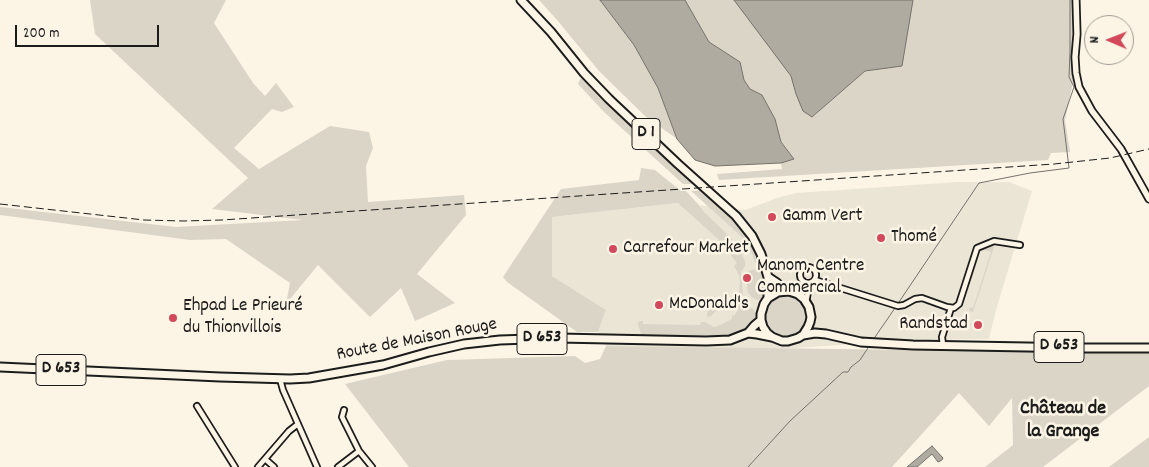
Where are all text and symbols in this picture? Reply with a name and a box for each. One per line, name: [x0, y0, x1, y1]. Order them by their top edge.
scale bar: [18, 15, 161, 47]
north arrow: [1084, 15, 1134, 65]
text: 200 m: [23, 23, 60, 45]
text: N: [1085, 36, 1105, 43]
road number: D 1: [632, 118, 660, 150]
place label: Gamm Vert: [782, 206, 863, 228]
marker: Gamm Vert: [766, 211, 778, 223]
place label: Thomé: [891, 227, 937, 249]
marker: Thomé: [875, 232, 887, 244]
place label: Carrefour Market: [623, 238, 749, 260]
marker: Carrefour Market: [607, 243, 619, 255]
place label: Manom, Centre Commercial: [757, 256, 864, 300]
marker: Manom, Centre Commercial: [741, 272, 753, 284]
place label: McDonald's: [669, 294, 749, 316]
place label: Ehpad Le Prieuré du Thionvillois: [183, 296, 303, 340]
marker: McDonald's: [653, 299, 665, 311]
marker: Ehpad Le Prieuré du Thionvillois: [167, 312, 179, 324]
street label: Route de Maison Rouge: [335, 314, 499, 368]
place label: Randstad: [899, 314, 968, 336]
marker: Randstad: [972, 319, 984, 331]
road number: D 653: [517, 324, 567, 354]
road number: D 653: [1034, 332, 1084, 362]
road number: D 653: [36, 354, 86, 386]
district label: Château de la Grange: [1020, 398, 1106, 445]

